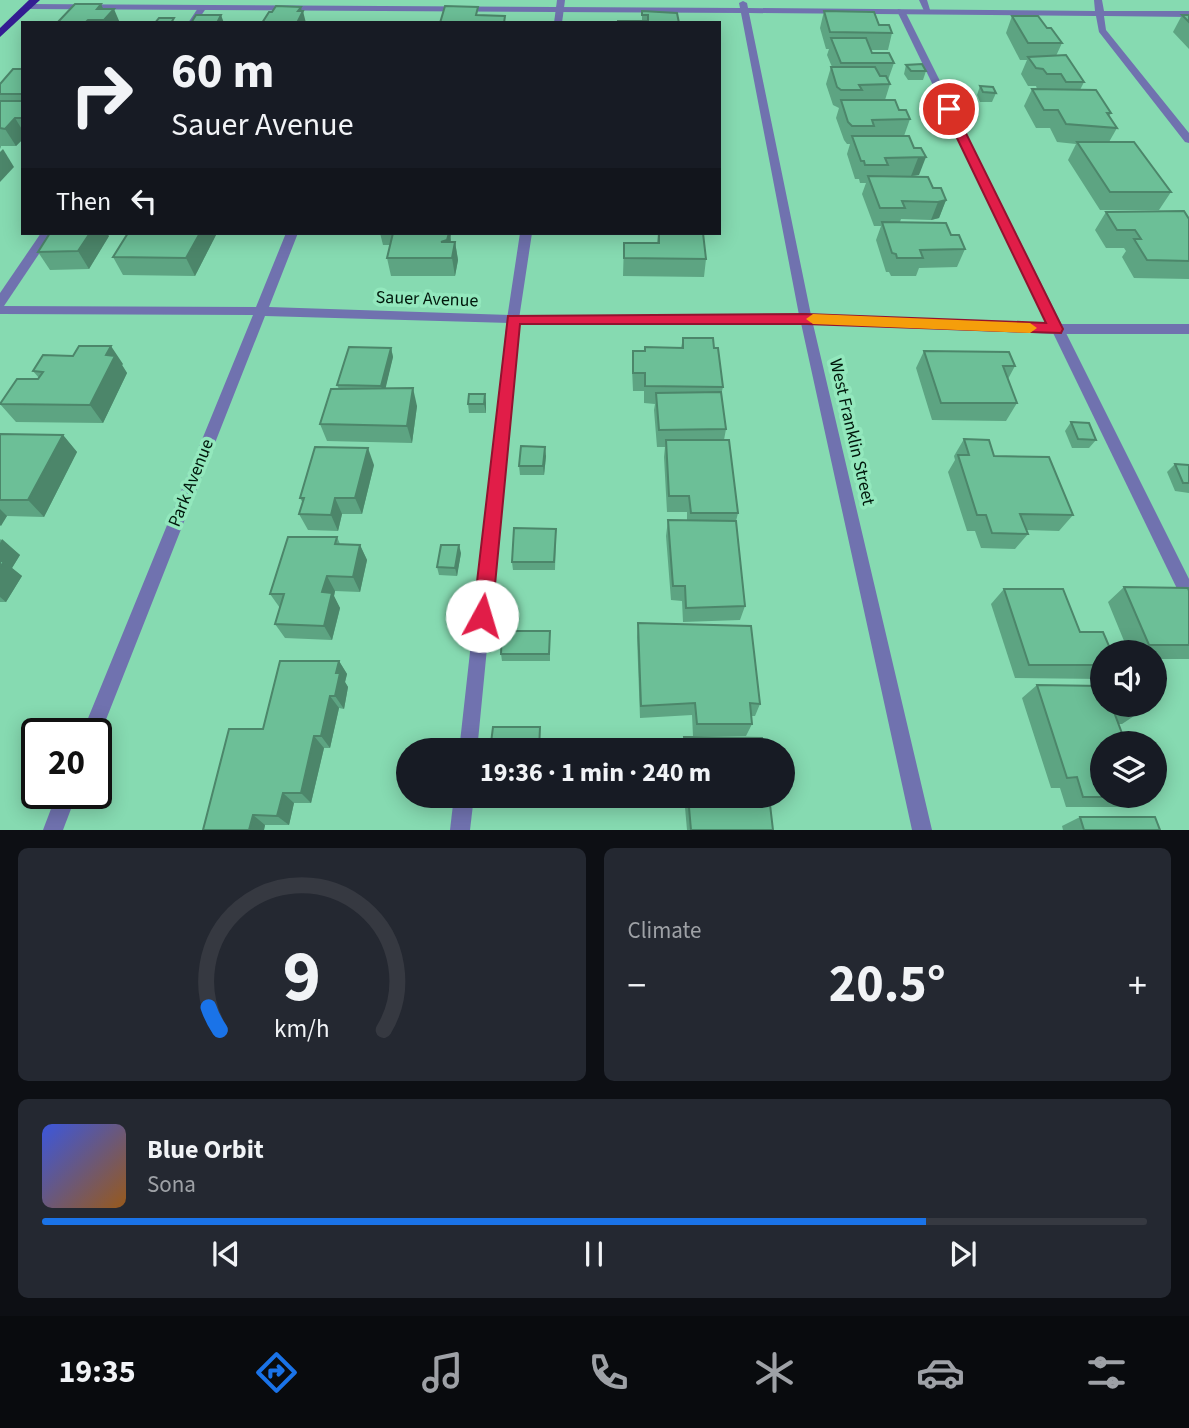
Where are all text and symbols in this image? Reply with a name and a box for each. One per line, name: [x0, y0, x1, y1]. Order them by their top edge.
text: 60 m: [171, 37, 275, 107]
icon: right: [56, 49, 147, 140]
pin: [919, 79, 979, 139]
icon: arrive: [930, 90, 968, 128]
text: Sauer Avenue: [171, 102, 354, 148]
icon: left: [125, 182, 163, 220]
text: Then: [56, 183, 111, 220]
street label: Sauer Avenue: [375, 285, 479, 313]
street label: West Franklin Street: [823, 356, 881, 508]
street label: Park Avenue: [162, 435, 220, 531]
position arrow: [445, 579, 519, 653]
map controls: [1090, 640, 1167, 808]
button: sound: [1090, 640, 1167, 717]
speed limit sign: 20: [21, 718, 112, 809]
button: layers: [1090, 731, 1167, 808]
text: 19:36 · 1 min · 240 m: [480, 754, 711, 791]
text: Climate: [628, 914, 701, 947]
text: 9: [283, 926, 321, 1030]
text: 20.5°: [829, 948, 946, 1022]
text: −: [628, 959, 646, 1013]
text: +: [1128, 959, 1147, 1013]
text: km/h: [274, 1011, 330, 1047]
text: Blue Orbit: [147, 1131, 264, 1168]
text: Sona: [147, 1168, 196, 1201]
icon: previous: [207, 1235, 245, 1273]
icon: pause: [575, 1235, 613, 1273]
icon: next: [944, 1235, 982, 1273]
icon: directions: [252, 1348, 301, 1397]
icon: music: [418, 1348, 467, 1397]
icon: phone: [584, 1348, 633, 1397]
icon: climate: [750, 1348, 799, 1397]
icon: car: [916, 1348, 965, 1397]
icon: filters: [1082, 1348, 1131, 1397]
text: 19:35: [58, 1349, 136, 1395]

